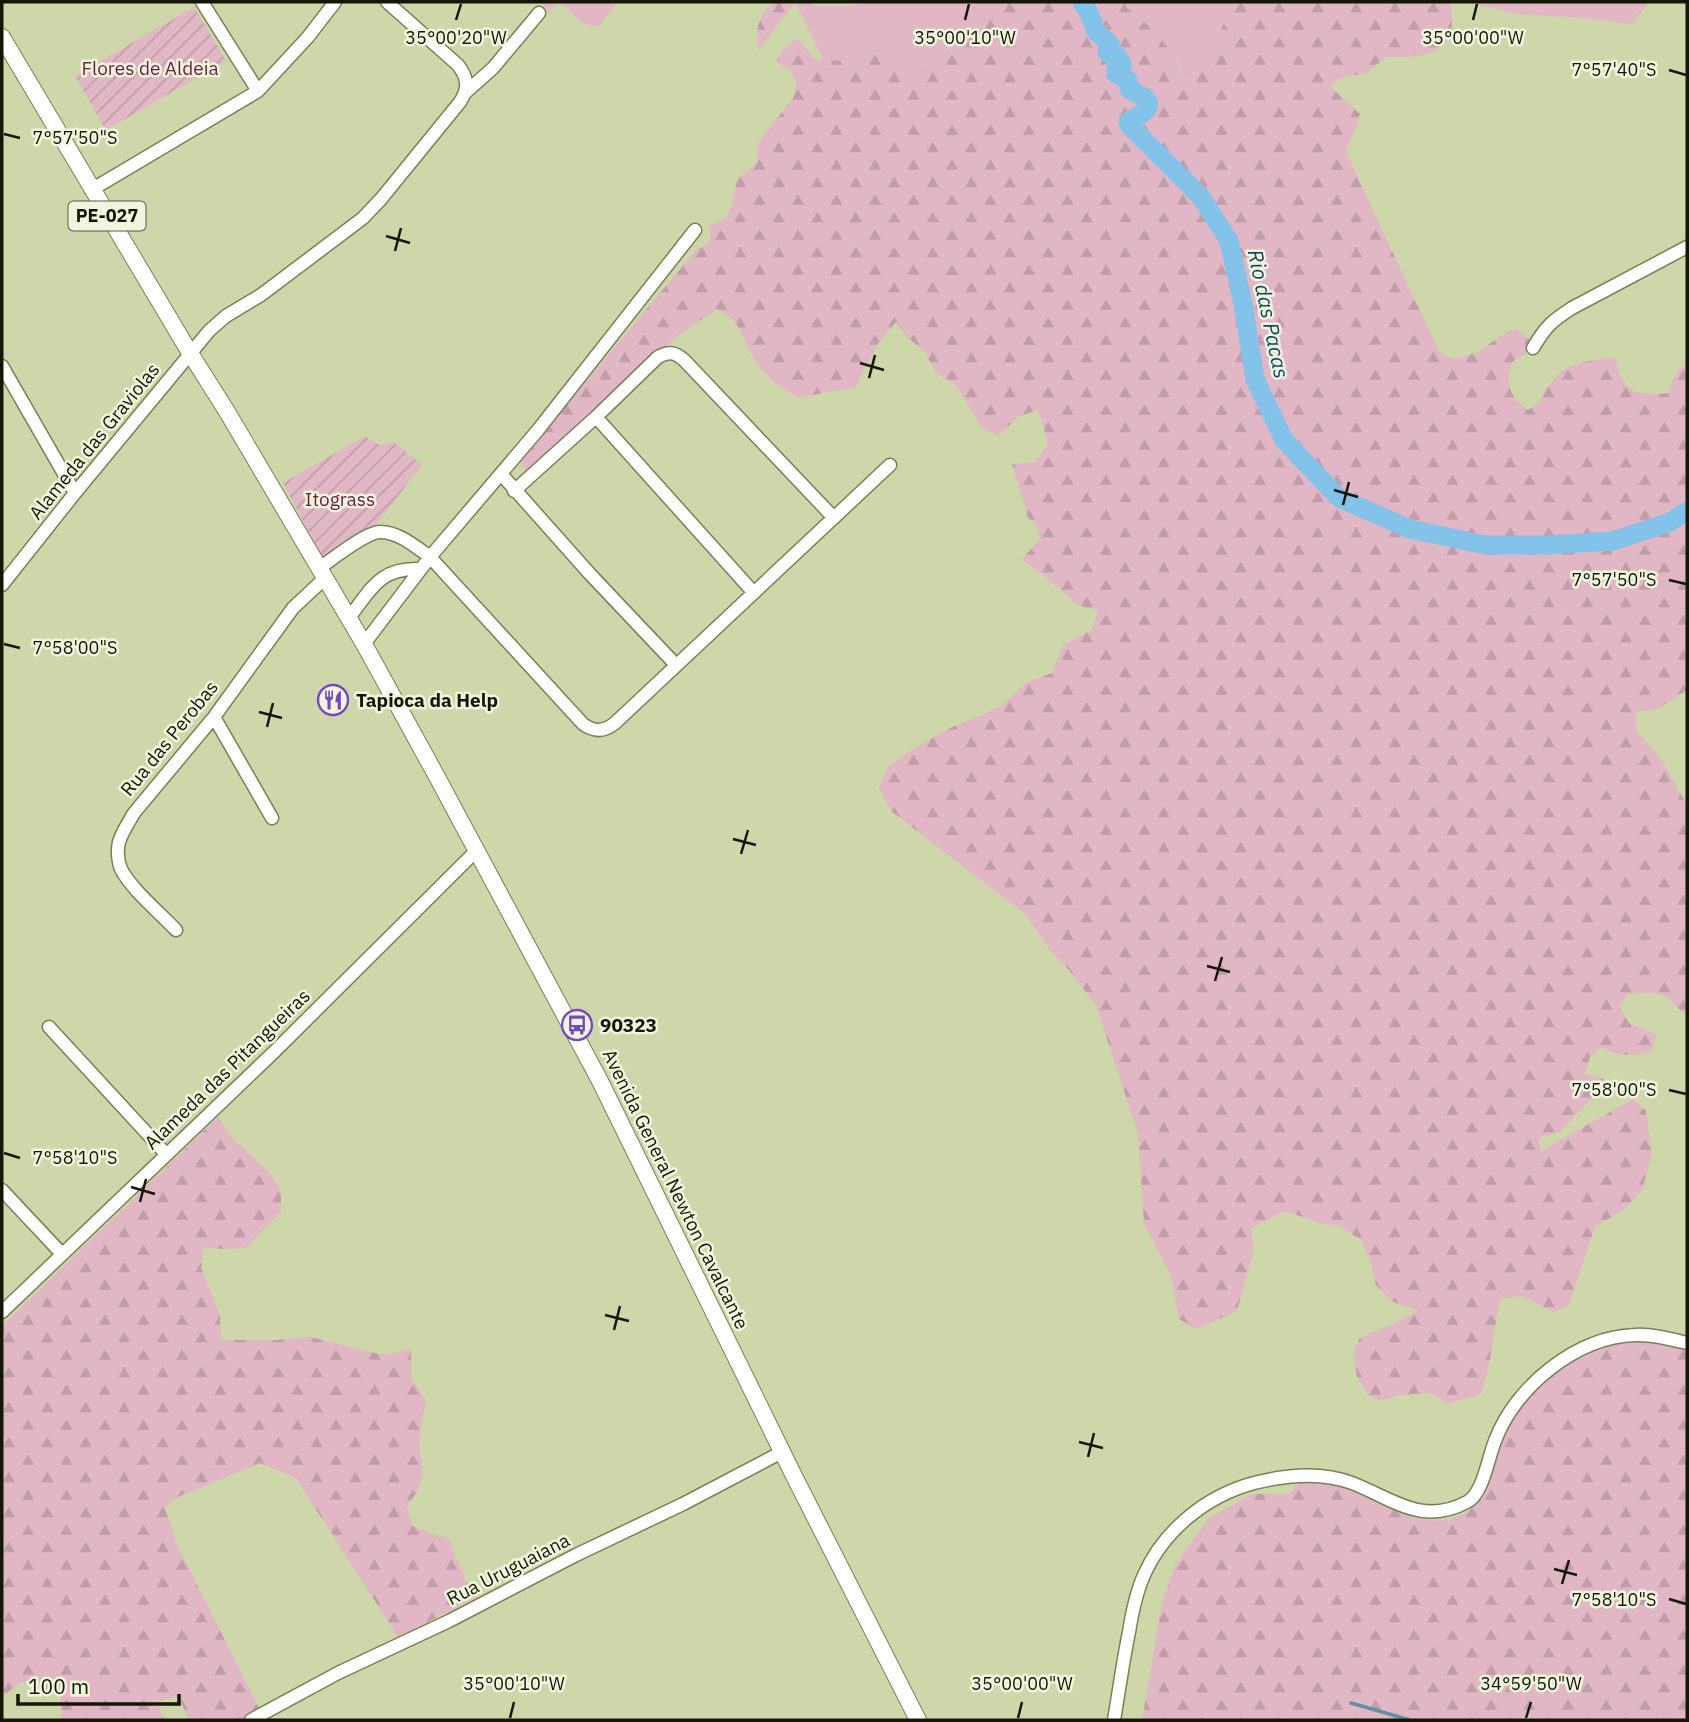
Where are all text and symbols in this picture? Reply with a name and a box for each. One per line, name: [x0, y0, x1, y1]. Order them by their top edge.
text: 35°00'20"W: [405, 26, 507, 49]
text: 35°00'10"W: [914, 26, 1016, 49]
text: 35°00'00"W: [1422, 26, 1524, 49]
park label: Flores de Aldeia: [81, 56, 219, 80]
text: 7°57'40"S: [1572, 58, 1656, 81]
text: 7°57'50"S: [33, 126, 117, 149]
road number: PE-027: [68, 202, 146, 230]
water label: Rio das Pacas: [1242, 247, 1296, 381]
street label: Alameda das Graviolas: [23, 358, 165, 524]
park label: Itograss: [305, 487, 375, 511]
text: 7°57'50"S: [1572, 568, 1656, 591]
text: 7°58'00"S: [33, 636, 117, 659]
street label: Rua das Perobas: [115, 675, 223, 801]
restaurant icon: Tapioca da Help: [316, 683, 350, 717]
place label: Tapioca da Help: [356, 688, 498, 712]
street label: Alameda das Pitangueiras: [139, 984, 315, 1154]
bus stop icon: 90323: [560, 1008, 594, 1042]
place label: 90323: [600, 1013, 657, 1037]
street label: Avenida General Newton Cavalcante: [598, 1045, 754, 1333]
text: 7°58'00"S: [1572, 1078, 1656, 1101]
text: 7°58'10"S: [33, 1146, 117, 1169]
street label: Rua Uruguaiana: [442, 1528, 574, 1610]
text: 7°58'10"S: [1572, 1588, 1656, 1611]
scale bar: [18, 1662, 178, 1706]
text: 100 m: [28, 1672, 89, 1700]
text: 35°00'10"W: [463, 1672, 565, 1695]
text: 35°00'00"W: [971, 1672, 1073, 1695]
text: 34°59'50"W: [1480, 1672, 1582, 1695]

